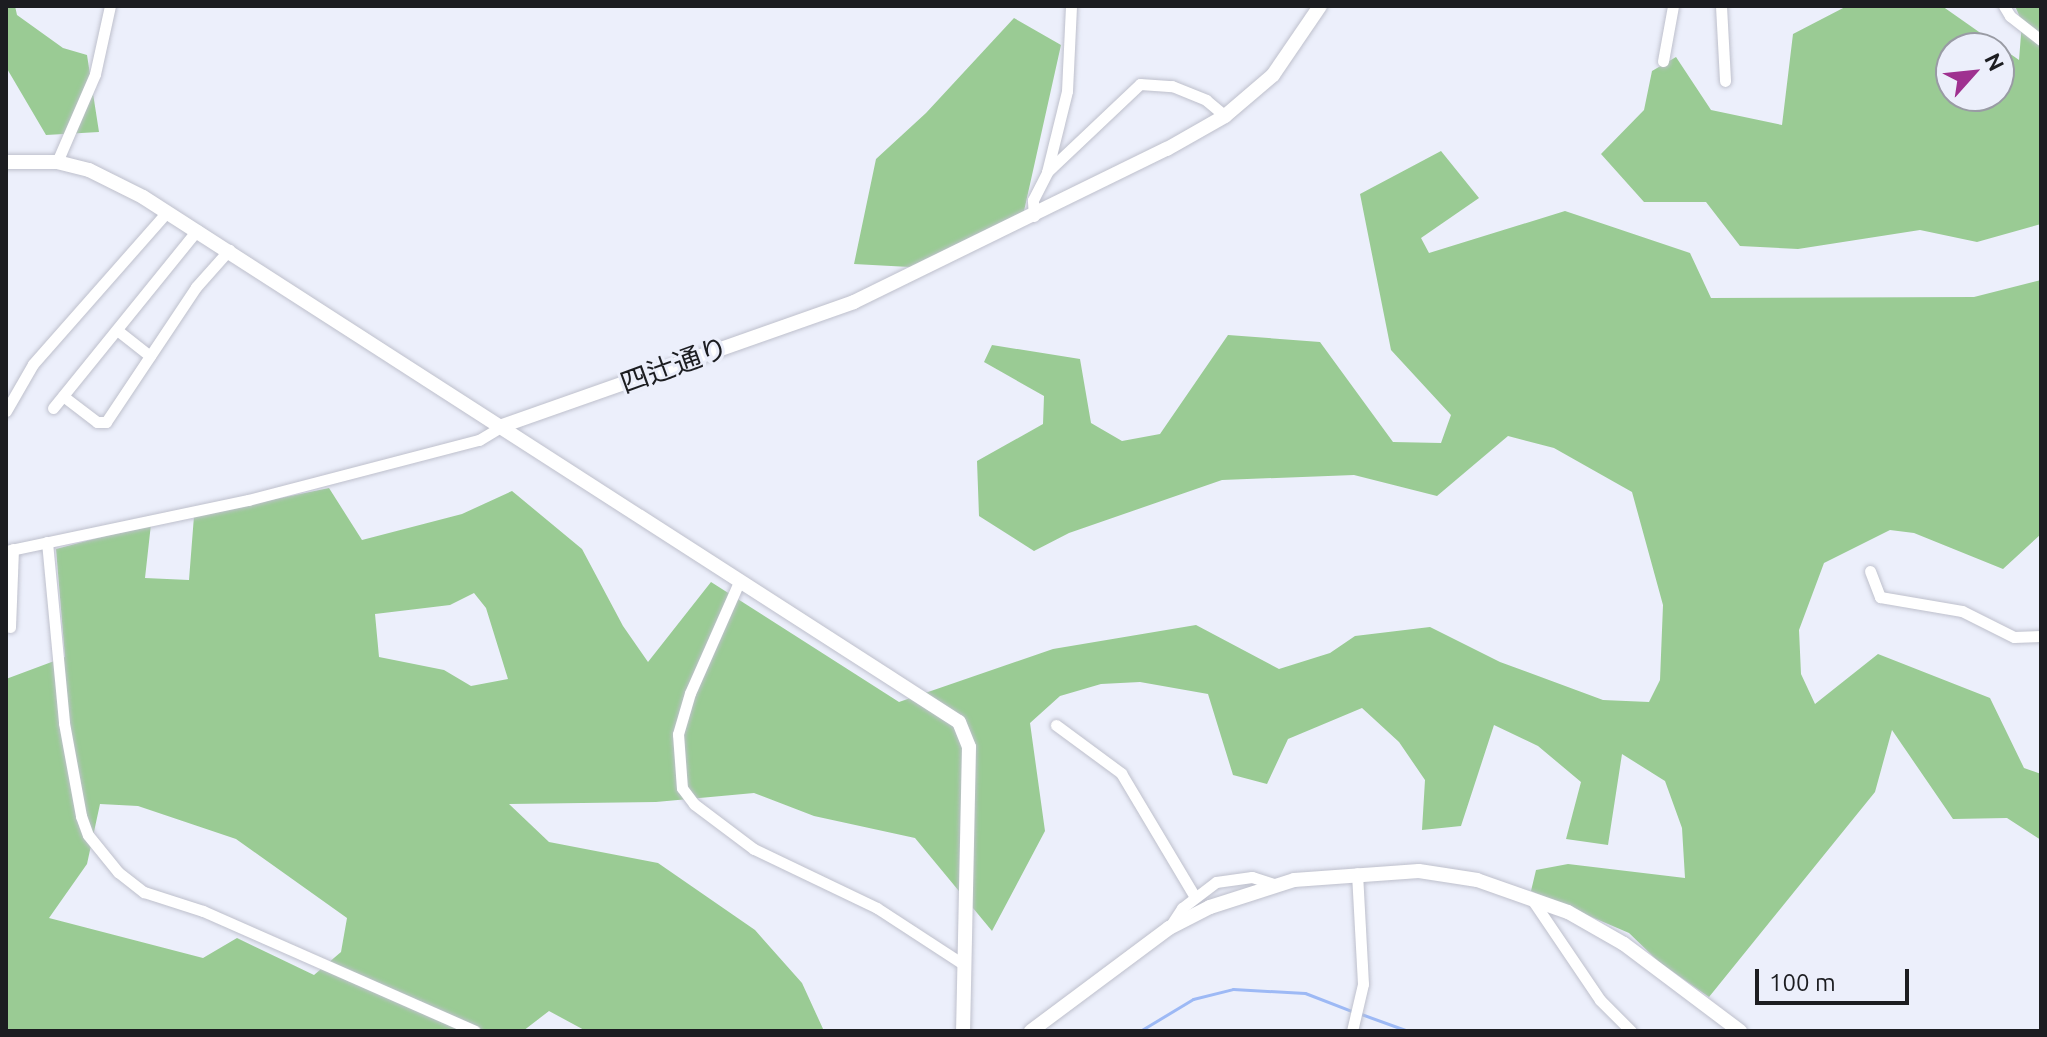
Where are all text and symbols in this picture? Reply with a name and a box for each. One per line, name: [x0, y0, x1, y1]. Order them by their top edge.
north arrow: [1935, 32, 2015, 112]
text: N: [1980, 49, 2010, 75]
street label: 四辻通り: [616, 330, 732, 400]
scale bar: [1759, 953, 1913, 1003]
text: 100 m: [1769, 969, 1836, 996]

